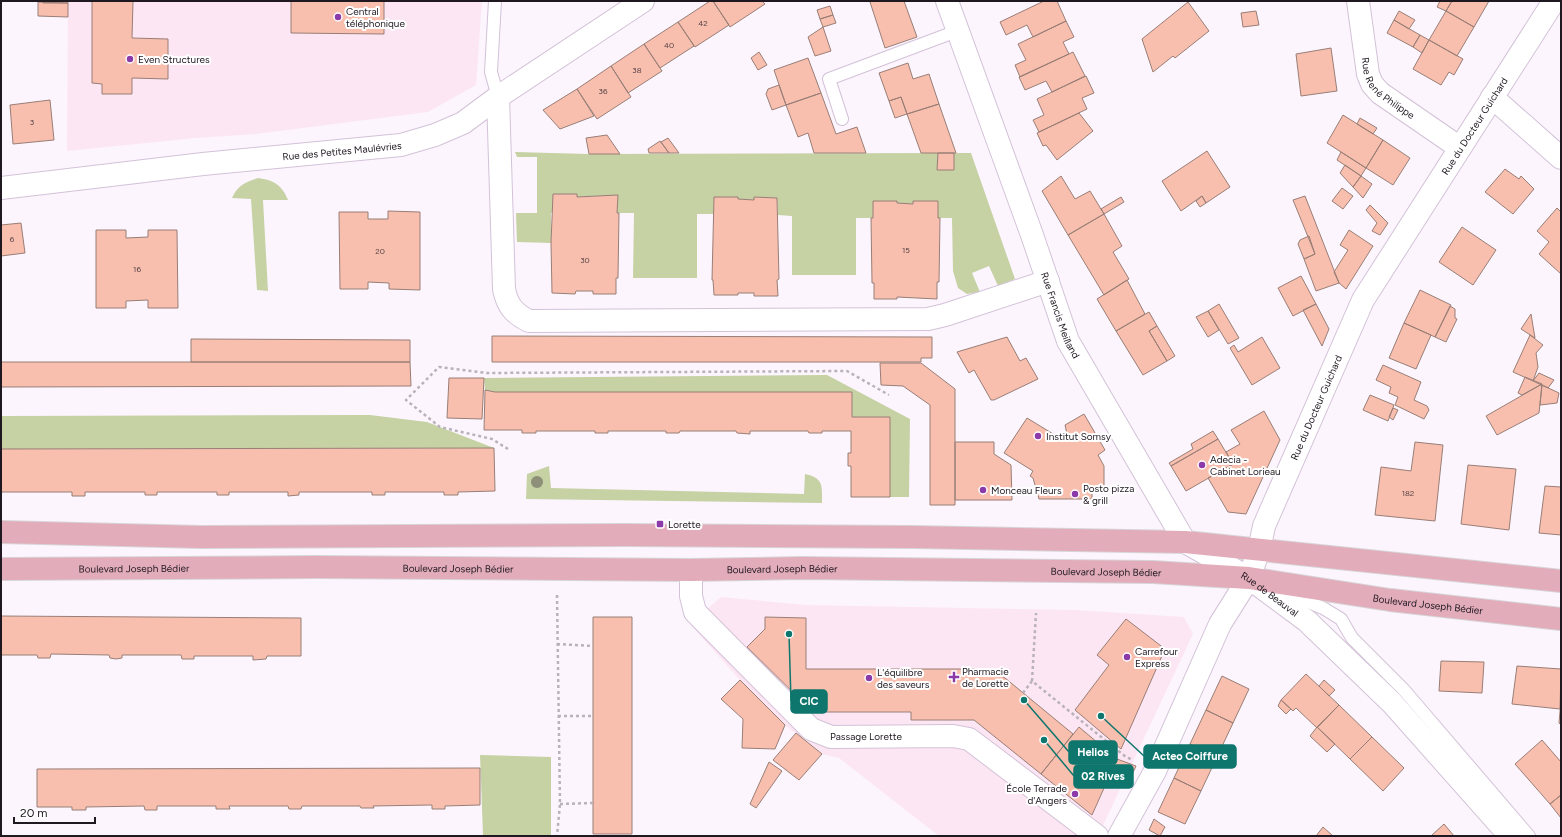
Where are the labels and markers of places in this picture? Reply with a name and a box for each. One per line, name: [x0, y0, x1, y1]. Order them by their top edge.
place label: Central téléphonique: [346, 5, 405, 30]
marker: Central téléphonique: [333, 12, 343, 22]
place label: Even Structures: [138, 53, 210, 66]
marker: Even Structures: [125, 54, 135, 64]
place label: Institut Somsy: [1046, 430, 1112, 443]
marker: Institut Somsy: [1033, 431, 1043, 441]
place label: Adecia - Cabinet Lorieau: [1210, 453, 1281, 478]
marker: Adecia - Cabinet Lorieau: [1197, 460, 1207, 470]
place label: Posto pizza & grill: [1083, 482, 1134, 507]
place label: Monceau Fleurs: [991, 484, 1062, 497]
marker: Monceau Fleurs: [978, 485, 988, 495]
marker: Posto pizza & grill: [1070, 489, 1080, 499]
place label: Lorette: [668, 518, 701, 531]
marker: Lorette: [655, 519, 665, 529]
place label: Carrefour Express: [1135, 645, 1179, 670]
marker: Carrefour Express: [1122, 652, 1132, 662]
place label: Pharmacie de Lorette: [962, 665, 1009, 690]
place label: L'équilibre des saveurs: [877, 666, 930, 691]
marker: Pharmacie de Lorette: [949, 672, 959, 682]
marker: L'équilibre des saveurs: [864, 673, 874, 683]
callout: CIC: [791, 690, 827, 713]
callout: Helios: [1069, 741, 1117, 764]
callout: Acteo Coiffure: [1144, 745, 1236, 768]
callout: 02 Rives: [1074, 765, 1133, 788]
place label: École Terrade d'Angers: [1006, 782, 1068, 807]
marker: École Terrade d'Angers: [1070, 789, 1080, 799]

